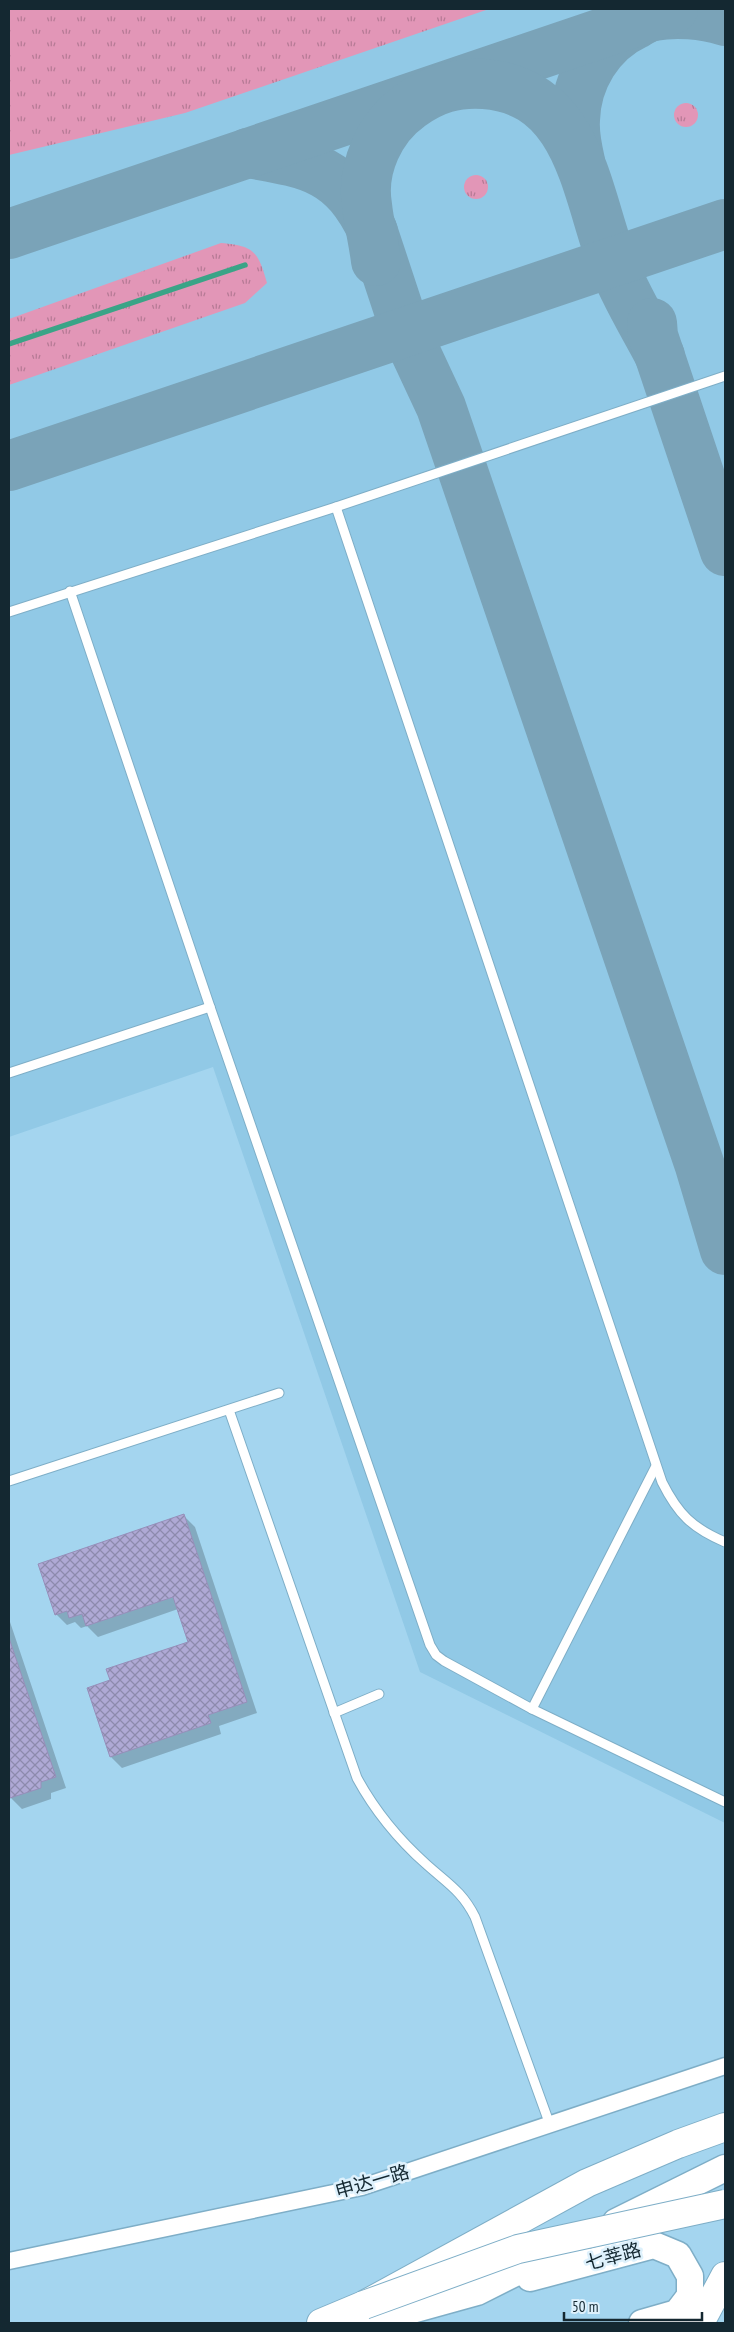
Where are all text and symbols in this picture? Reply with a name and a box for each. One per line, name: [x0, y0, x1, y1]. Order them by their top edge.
street label: 申达一路: [332, 2159, 412, 2203]
street label: 七莘路: [582, 2237, 644, 2275]
scale bar: [564, 2290, 702, 2322]
text: 50 m: [572, 2297, 598, 2316]

